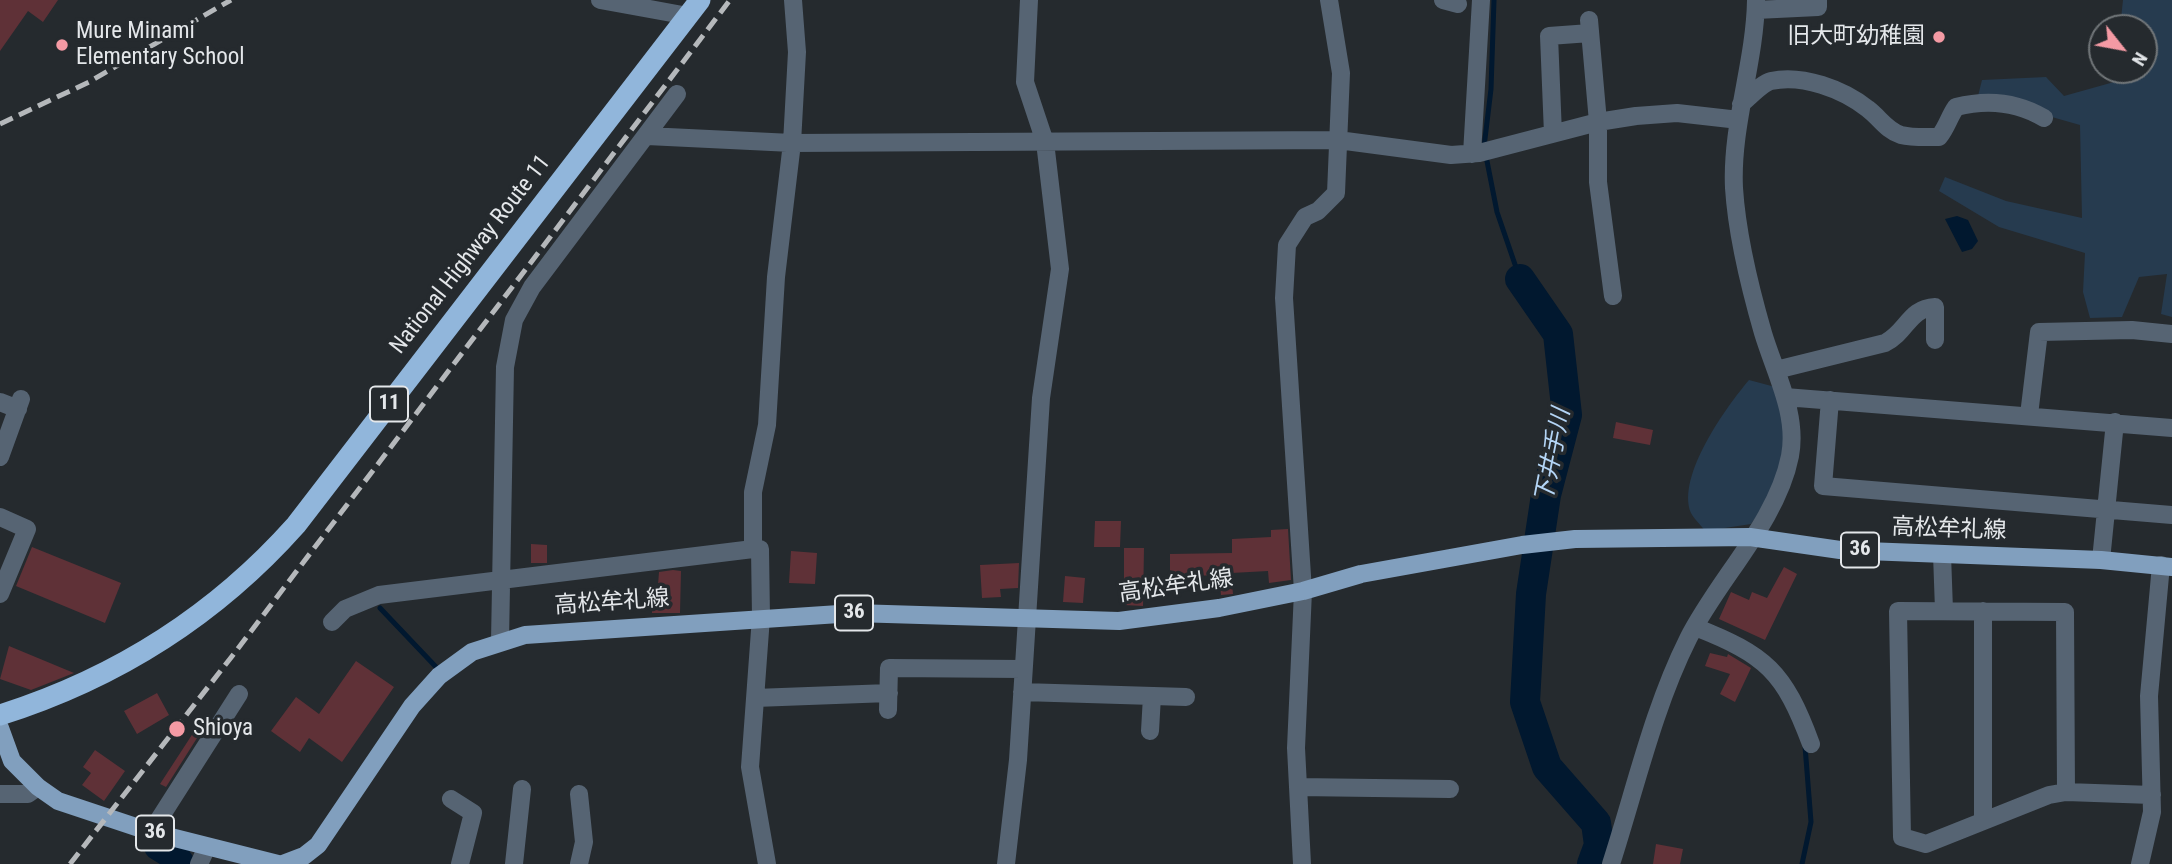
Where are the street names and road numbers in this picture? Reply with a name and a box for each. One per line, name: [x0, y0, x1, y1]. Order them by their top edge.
street label: National Highway Route 11: [385, 150, 557, 360]
road number: 11: [370, 386, 408, 422]
street label: 高松牟礼線: [1891, 514, 2007, 546]
road number: 36: [1841, 532, 1879, 568]
street label: 高松牟礼線: [1117, 565, 1235, 609]
street label: 高松牟礼線: [554, 585, 670, 621]
road number: 36: [835, 596, 873, 630]
road number: 36: [136, 816, 174, 850]

